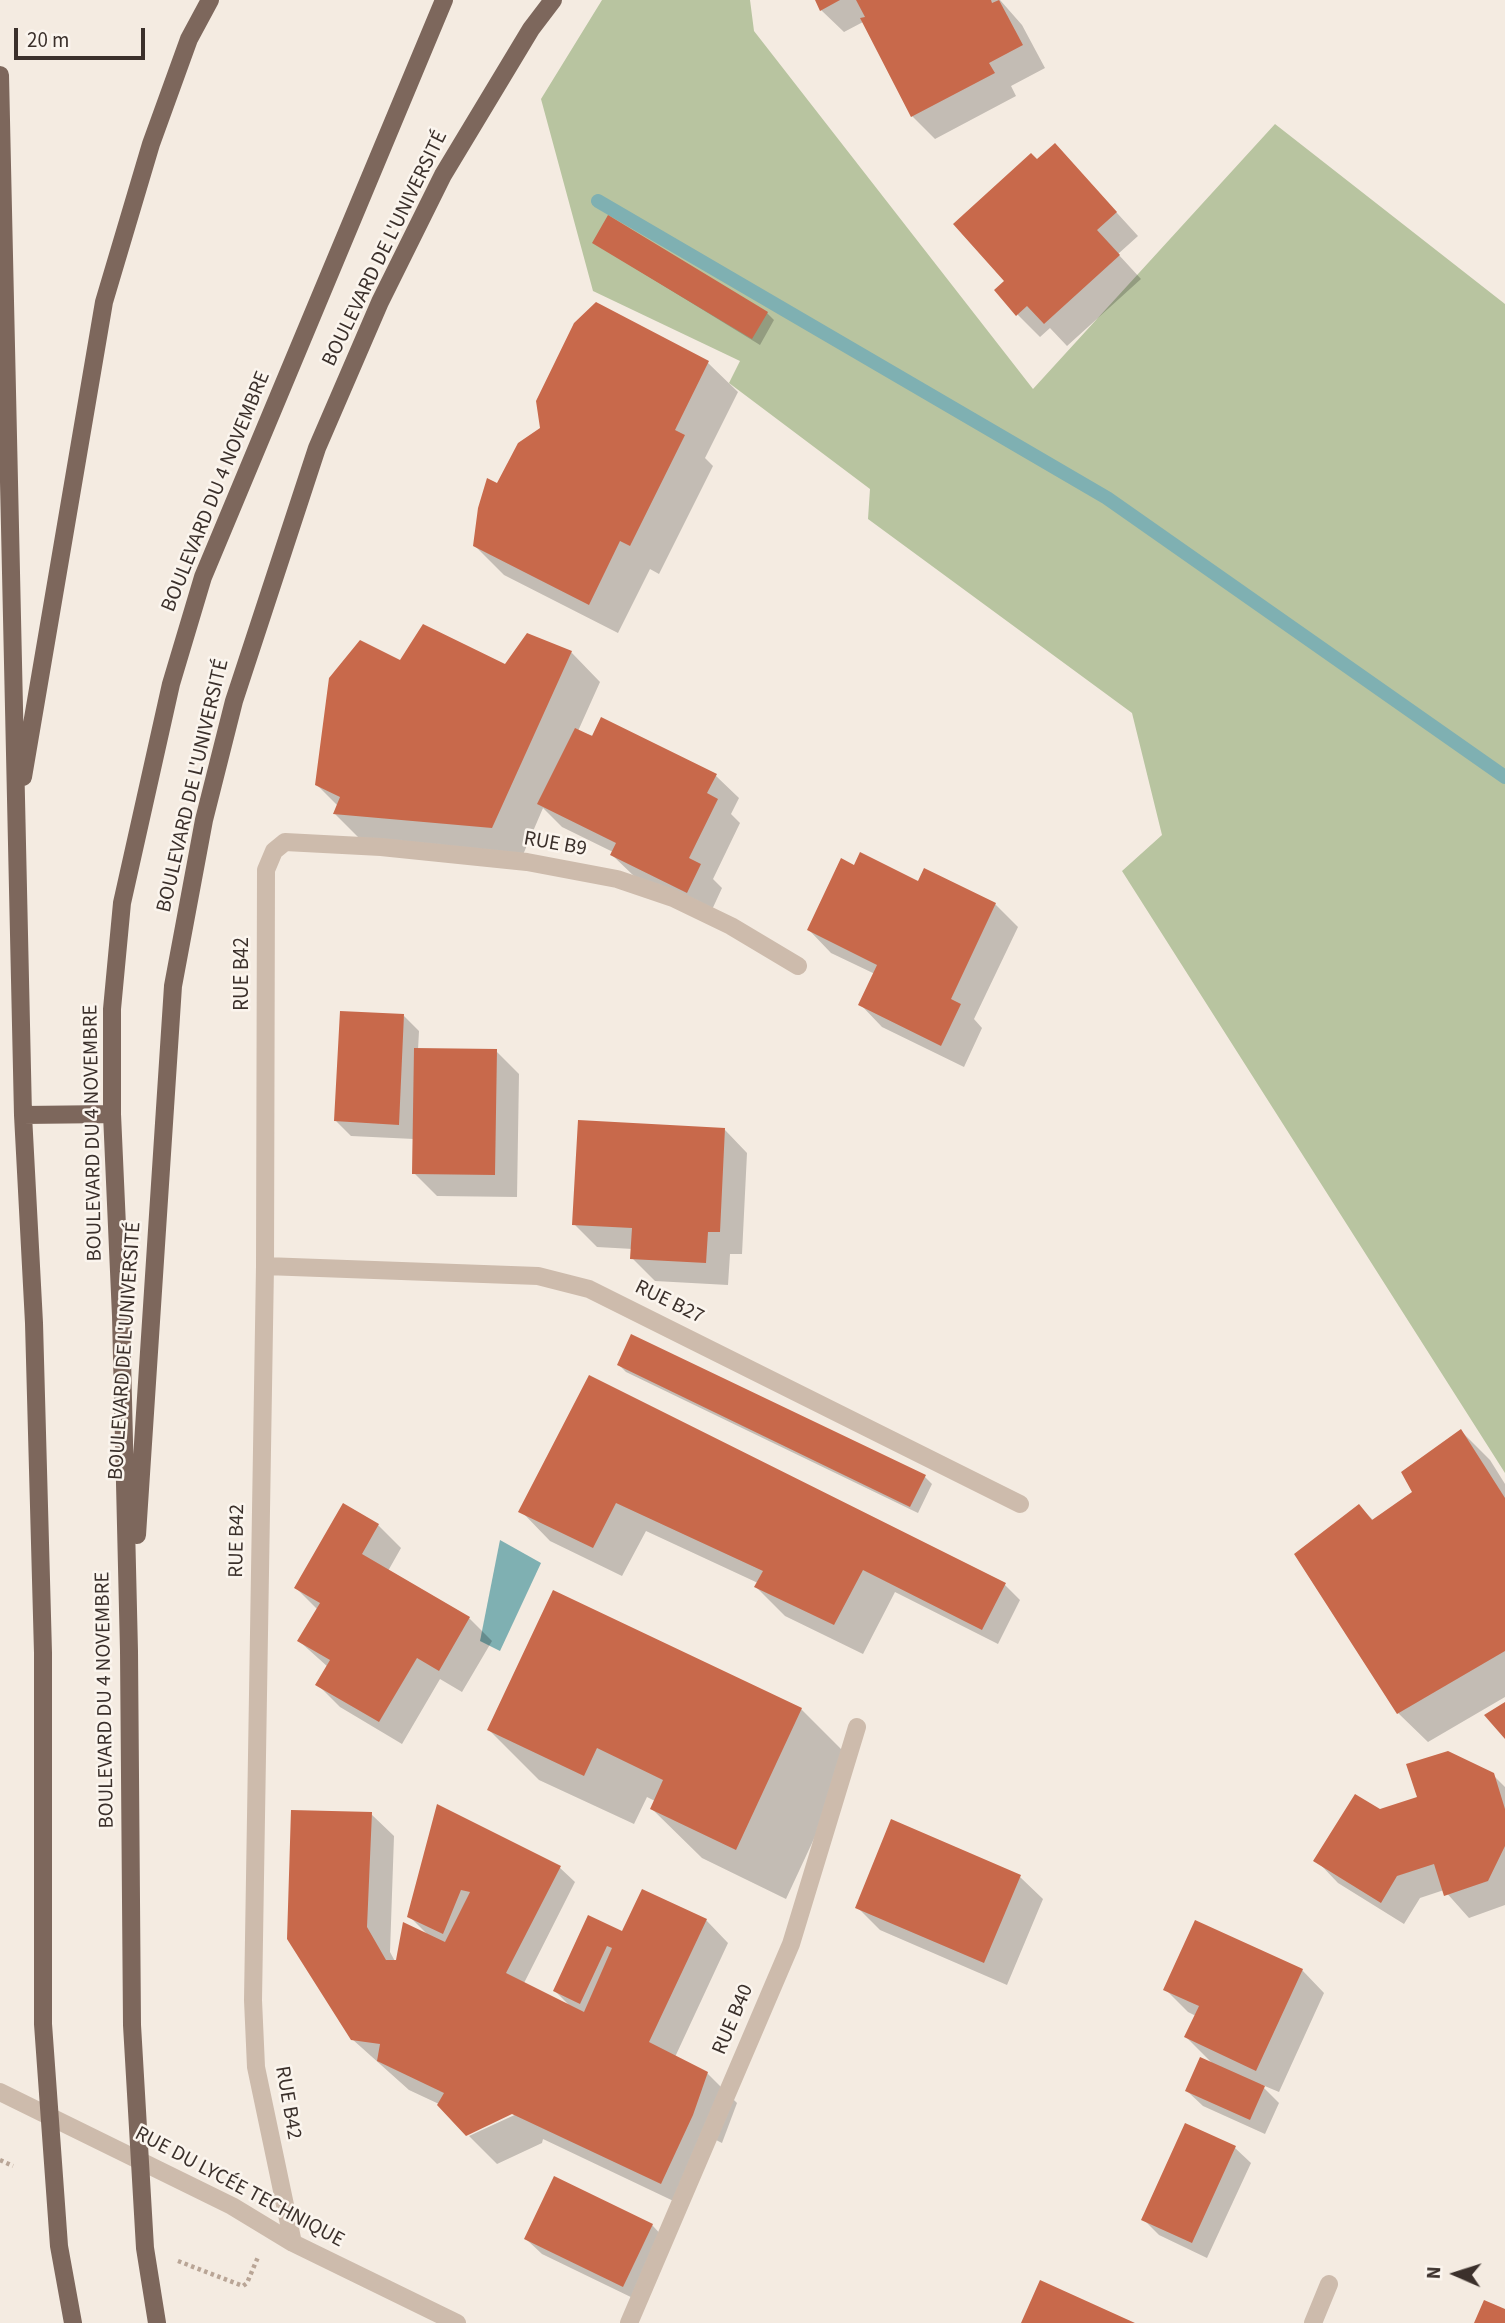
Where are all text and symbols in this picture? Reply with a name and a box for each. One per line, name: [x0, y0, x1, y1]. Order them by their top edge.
scale bar: [18, 14, 149, 58]
text: 20 m: [27, 25, 69, 55]
street label: BOULEVARD DE L'UNIVERSITÉ: [318, 127, 454, 371]
street label: BOULEVARD DU 4 NOVEMBRE: [157, 368, 277, 616]
street label: BOULEVARD DE L'UNIVERSITÉ: [153, 657, 235, 915]
street label: RUE B9: [522, 827, 588, 863]
street label: RUE B42: [230, 937, 256, 1011]
street label: BOULEVARD DU 4 NOVEMBRE: [79, 1004, 109, 1262]
street label: BOULEVARD DE L'UNIVERSITÉ: [104, 1221, 148, 1481]
street label: RUE B27: [630, 1275, 708, 1331]
street label: RUE B42: [225, 1504, 251, 1578]
street label: BOULEVARD DU 4 NOVEMBRE: [91, 1571, 121, 1829]
street label: RUE B40: [708, 1981, 760, 2059]
street label: RUE B42: [268, 2064, 306, 2142]
street label: RUE DU LYCÉE TECHNIQUE: [130, 2122, 348, 2254]
north arrow: [1421, 2239, 1491, 2309]
text: N: [1421, 2266, 1448, 2280]

